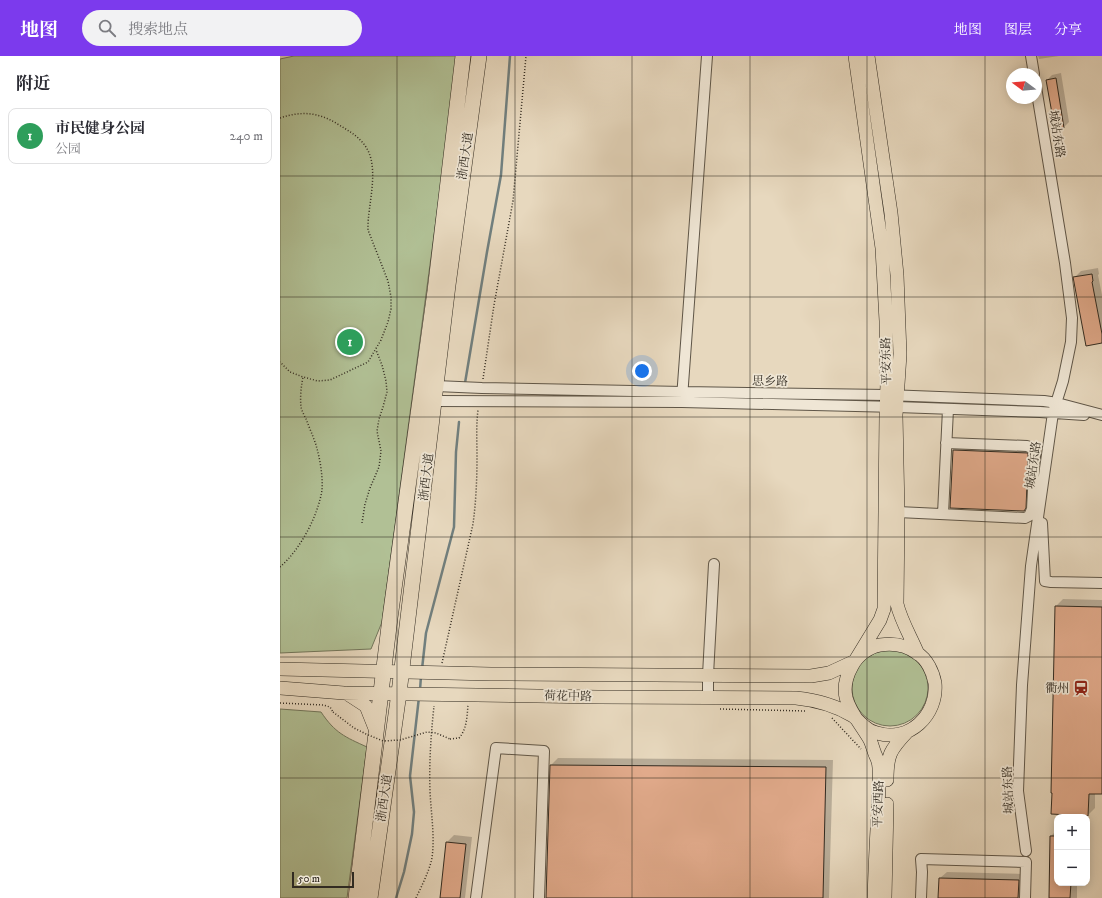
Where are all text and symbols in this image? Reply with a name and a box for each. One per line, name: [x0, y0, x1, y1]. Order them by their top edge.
search box: [82, 10, 362, 46]
icon: search: [96, 17, 118, 39]
text: 地图: [20, 19, 58, 42]
text: 搜索地点: [128, 20, 188, 39]
text: 地图: [954, 21, 982, 39]
text: 图层: [1004, 21, 1032, 39]
text: 分享: [1054, 21, 1082, 39]
north arrow: [1006, 68, 1042, 104]
text: 附近: [16, 73, 50, 95]
street label: 城站东路: [1045, 109, 1068, 159]
text: 市民健身公园: [55, 119, 145, 138]
text: 1: [28, 128, 32, 144]
text: 240 m: [230, 128, 263, 144]
street label: 浙西大道: [455, 131, 476, 181]
text: 公园: [55, 141, 81, 157]
pin: 1: [337, 327, 363, 357]
street label: 平安东路: [879, 337, 894, 385]
your location: [632, 361, 652, 381]
street label: 思乡路: [752, 374, 788, 389]
street label: 城站东路: [1023, 440, 1044, 490]
street label: 浙西大道: [416, 452, 437, 502]
station icon: 衢州: [1072, 679, 1090, 697]
place label: 衢州: [1045, 681, 1069, 696]
street label: 荷花中路: [544, 689, 592, 704]
street label: 城站东路: [1000, 766, 1017, 814]
street label: 浙西大道: [374, 773, 395, 823]
street label: 平安西路: [870, 780, 887, 828]
map controls: [1054, 814, 1090, 886]
button: +: [1054, 814, 1090, 850]
button: −: [1054, 850, 1090, 886]
scale bar: [292, 870, 354, 889]
text: 50 m: [298, 872, 320, 886]

